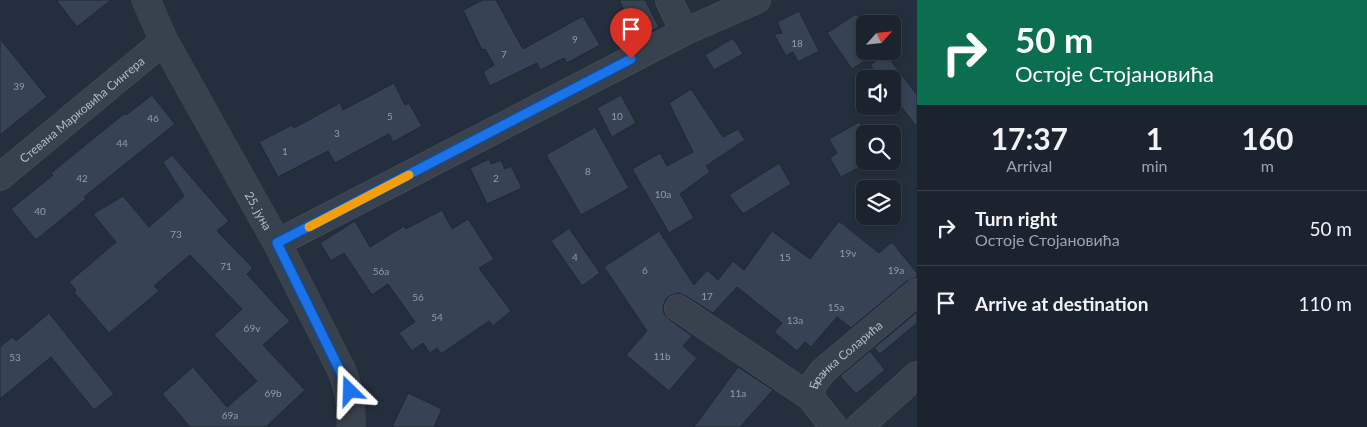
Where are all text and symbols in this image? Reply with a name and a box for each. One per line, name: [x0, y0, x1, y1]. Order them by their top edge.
pin: [610, 8, 652, 59]
icon: arrive: [617, 15, 645, 43]
north arrow: [856, 15, 901, 60]
map controls: [856, 15, 901, 225]
text: 50 m: [1015, 18, 1093, 60]
icon: right: [932, 20, 997, 85]
house number: 9: [572, 33, 578, 45]
house number: 18: [791, 37, 803, 49]
house number: 7: [501, 48, 507, 60]
street label: Стевана Марковића Сингера: [16, 53, 147, 166]
text: Остоје Стојановића: [1015, 60, 1214, 87]
button: sound: [856, 70, 901, 115]
house number: 39: [13, 80, 25, 92]
house number: 5: [387, 110, 393, 122]
house number: 10: [611, 110, 623, 122]
house number: 46: [147, 112, 159, 124]
text: 17:37: [991, 120, 1068, 156]
text: 1: [1146, 120, 1163, 156]
text: 160: [1241, 120, 1293, 156]
button: search: [856, 125, 901, 170]
house number: 3: [334, 127, 340, 139]
house number: 44: [116, 137, 128, 149]
house number: 1: [282, 145, 288, 157]
text: Arrival: [1006, 156, 1052, 175]
text: min: [1142, 156, 1168, 175]
text: m: [1261, 156, 1274, 175]
house number: 8: [585, 165, 591, 177]
house number: 42: [76, 172, 88, 184]
house number: 2: [493, 172, 499, 184]
button: layers: [856, 180, 901, 225]
house number: 10a: [655, 188, 671, 200]
street label: 25. јуна: [242, 189, 276, 232]
house number: 40: [34, 205, 46, 217]
text: Turn right: [975, 207, 1057, 230]
icon: right: [932, 214, 960, 242]
text: 50 m: [1309, 217, 1352, 240]
house number: 73: [170, 228, 182, 240]
text: Остоје Стојановића: [975, 230, 1120, 249]
house number: 19v: [840, 247, 857, 259]
house number: 4: [572, 251, 578, 263]
house number: 15: [779, 251, 791, 263]
house number: 71: [220, 260, 232, 272]
house number: 6: [642, 264, 648, 276]
house number: 19a: [888, 264, 904, 276]
house number: 56a: [373, 265, 389, 277]
icon: arrive: [932, 289, 960, 317]
house number: 17: [701, 290, 713, 302]
house number: 56: [412, 291, 424, 303]
text: Arrive at destination: [975, 292, 1148, 315]
text: 110 m: [1298, 292, 1352, 315]
house number: 15a: [828, 301, 844, 313]
house number: 54: [431, 311, 443, 323]
house number: 13a: [787, 314, 803, 326]
street label: Бранка Соларића: [805, 317, 885, 391]
house number: 69v: [244, 322, 261, 334]
house number: 11b: [653, 350, 671, 362]
house number: 53: [9, 351, 21, 363]
position arrow: [323, 364, 375, 416]
house number: 69b: [264, 387, 282, 399]
house number: 11a: [730, 387, 746, 399]
house number: 69a: [222, 409, 238, 421]

